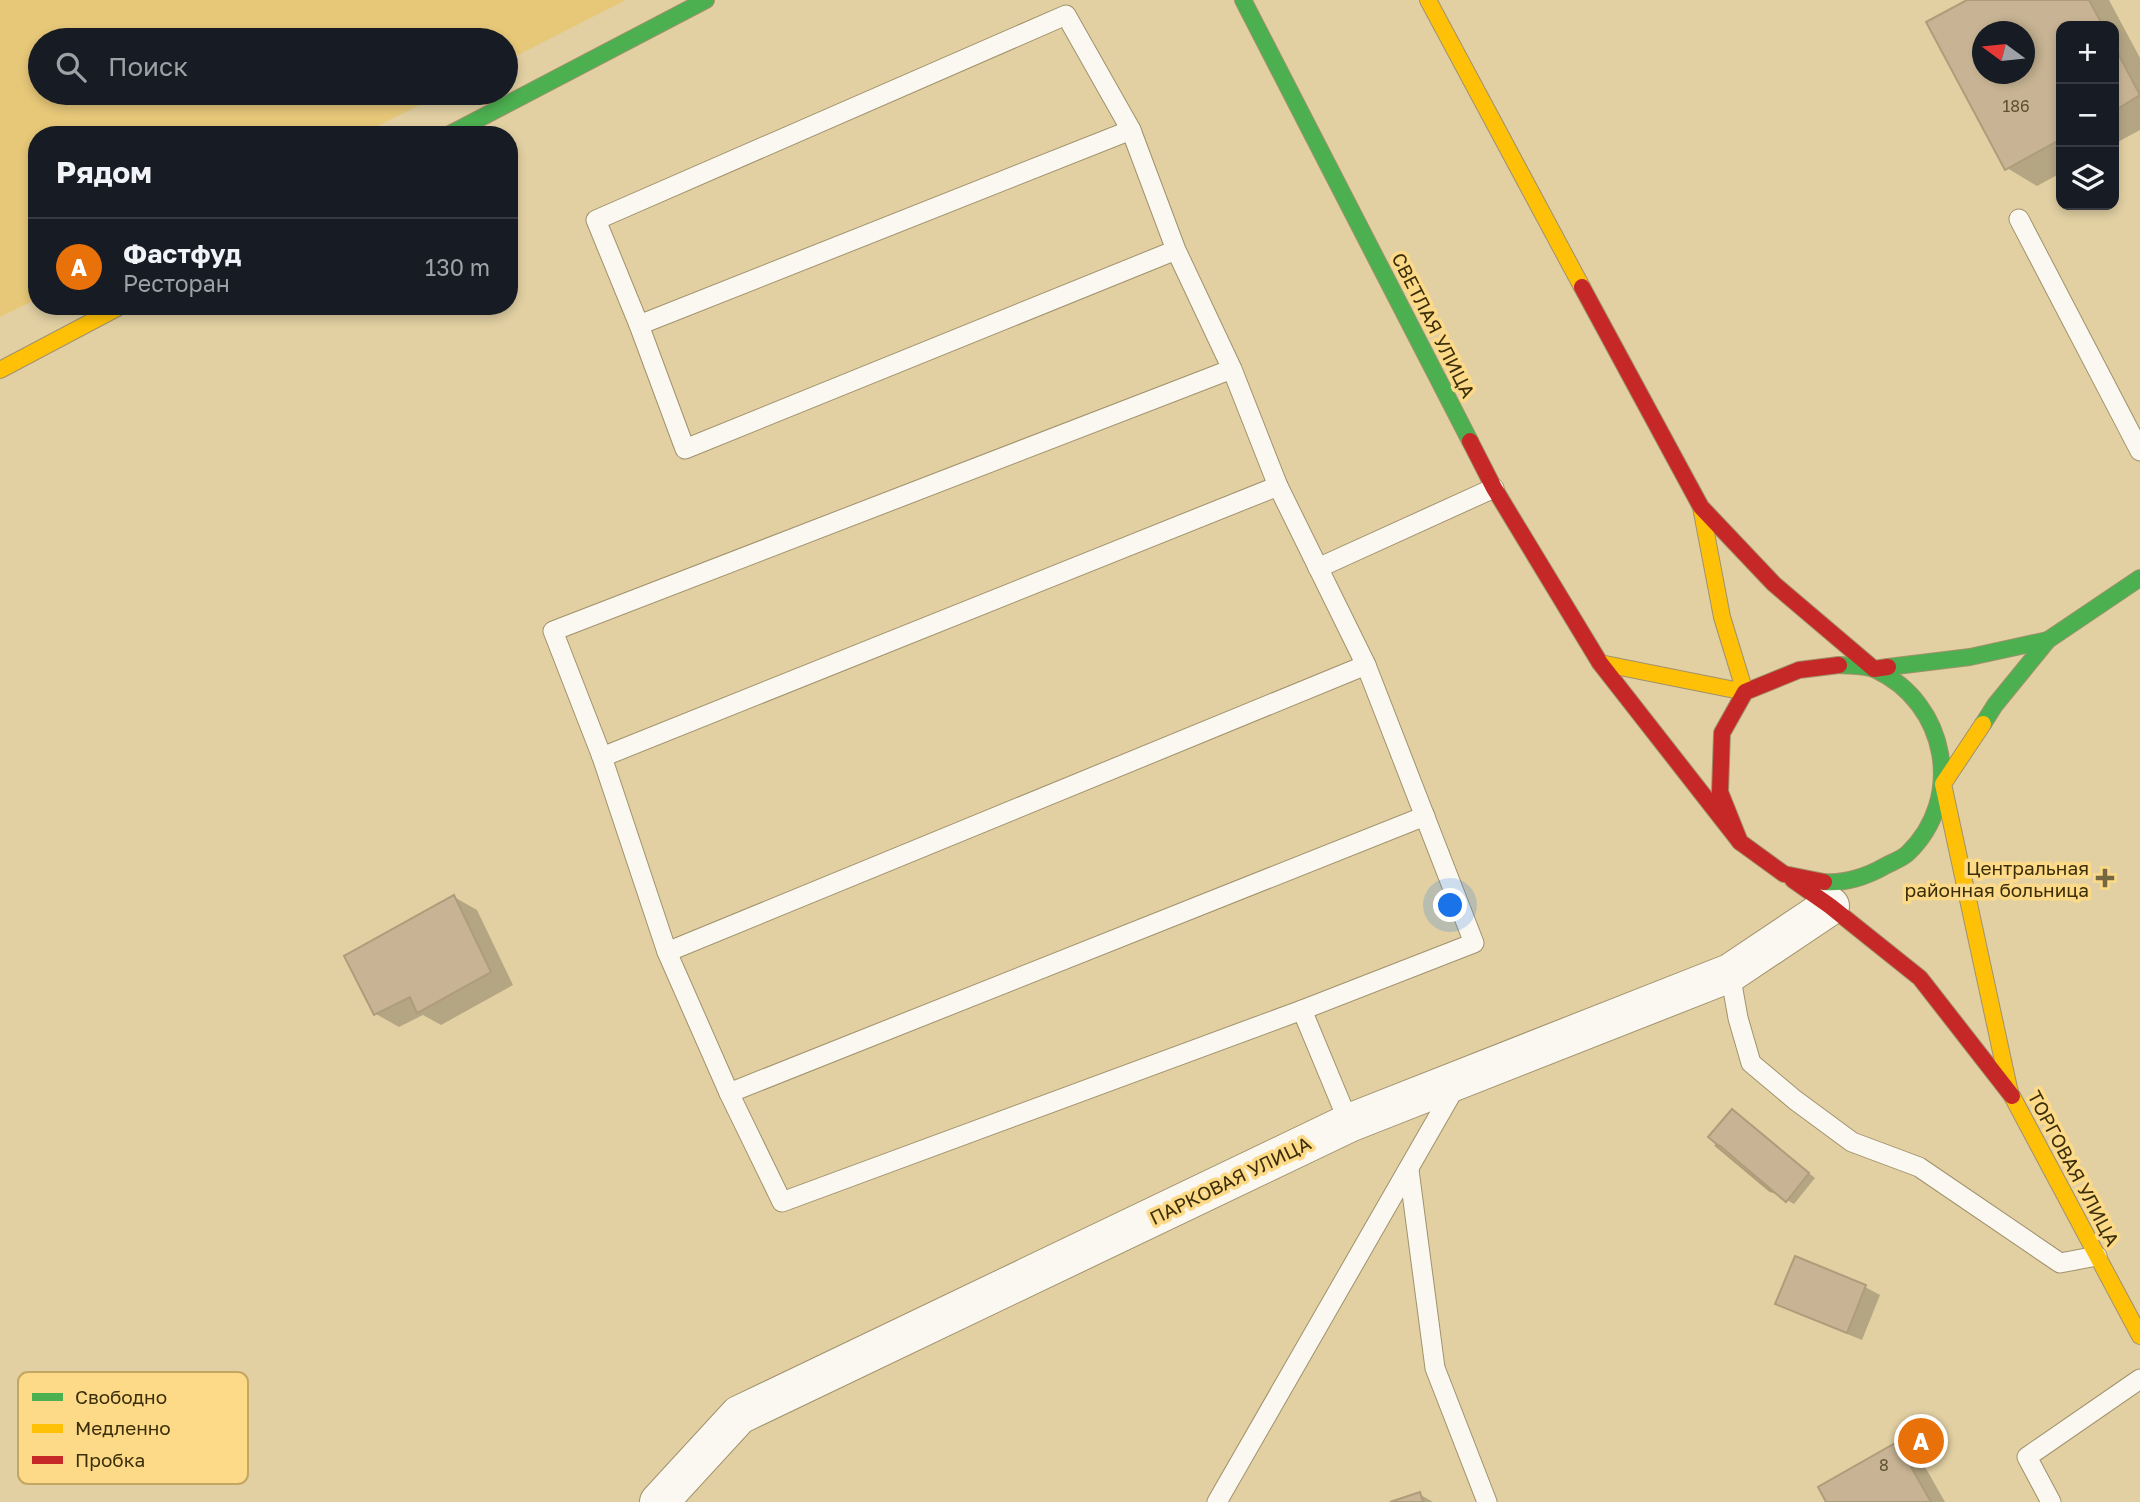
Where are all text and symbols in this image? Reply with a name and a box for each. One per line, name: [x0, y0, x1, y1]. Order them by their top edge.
north arrow: [1972, 21, 2035, 84]
map controls: [2056, 21, 2119, 210]
button: +: [2056, 21, 2119, 84]
search box: [28, 28, 518, 105]
icon: search: [52, 48, 90, 86]
text: Поиск: [108, 51, 188, 82]
button: −: [2056, 84, 2119, 147]
house number: 186: [2002, 96, 2030, 116]
button: layers: [2056, 147, 2119, 210]
text: Рядом: [56, 154, 152, 190]
text: Фастфуд: [123, 238, 241, 269]
street label: СВЕТЛАЯ УЛИЦА: [1387, 249, 1481, 402]
text: A: [71, 253, 87, 281]
text: 130 m: [425, 253, 490, 281]
text: Ресторан: [123, 269, 230, 297]
place label: Центральная районная больница: [1905, 856, 2089, 901]
marker: Центральная районная больница: [2095, 868, 2115, 888]
your location: [1433, 888, 1467, 922]
street label: ТОРГОВАЯ УЛИЦА: [2023, 1086, 2125, 1250]
street label: ПАРКОВАЯ УЛИЦА: [1146, 1131, 1315, 1229]
legend: [18, 1372, 248, 1484]
text: Свободно: [75, 1385, 167, 1408]
pin: A: [1898, 1415, 1944, 1467]
text: Медленно: [75, 1416, 171, 1439]
text: Пробка: [75, 1448, 145, 1471]
house number: 8: [1879, 1455, 1889, 1475]

